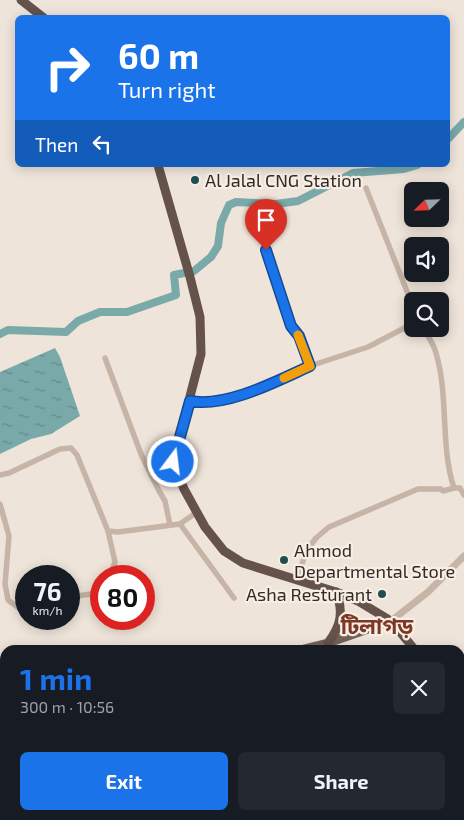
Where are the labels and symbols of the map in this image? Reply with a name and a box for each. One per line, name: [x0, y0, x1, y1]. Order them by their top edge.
place label: Al Jalal CNG Station: [205, 169, 362, 191]
marker: Al Jalal CNG Station: [189, 174, 201, 186]
north arrow: [404, 182, 449, 228]
pin: [245, 199, 287, 250]
position arrow: [146, 435, 198, 487]
place label: Ahmod Departmental Store: [294, 539, 455, 582]
marker: Ahmod Departmental Store: [278, 554, 290, 566]
speed limit sign: 80: [90, 565, 155, 630]
place label: Asha Resturant: [246, 583, 372, 605]
marker: Asha Resturant: [376, 588, 388, 600]
district label: টিলাগড়: [340, 612, 414, 639]

